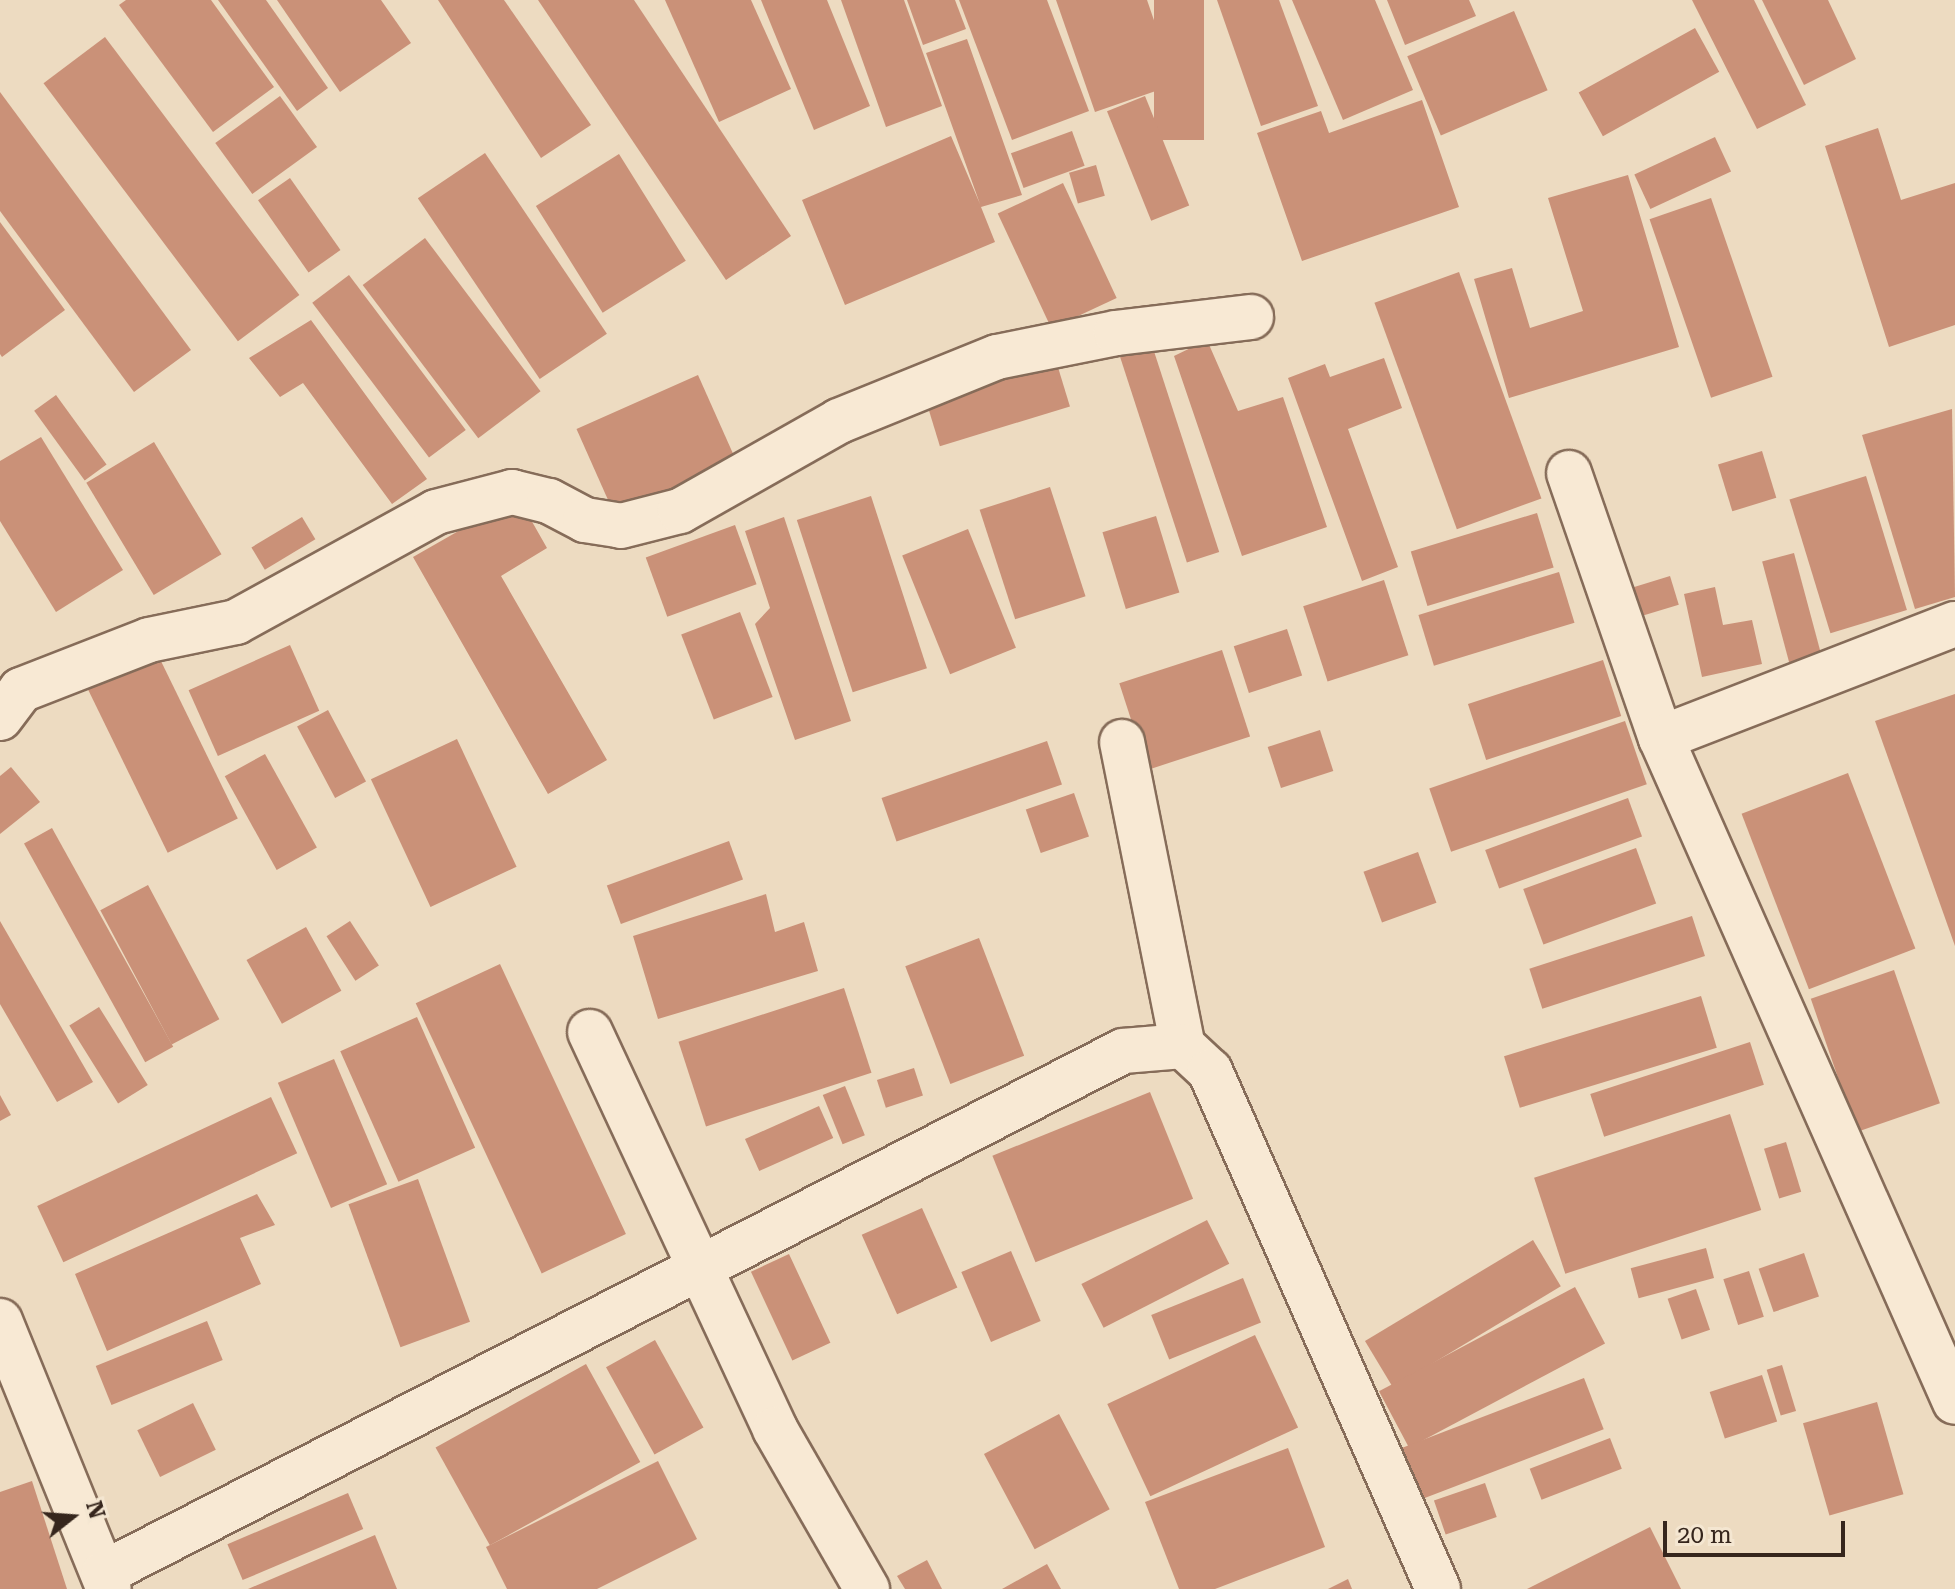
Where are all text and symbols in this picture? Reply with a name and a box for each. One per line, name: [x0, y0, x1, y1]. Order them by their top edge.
north arrow: [32, 1477, 112, 1557]
text: N: [81, 1498, 110, 1522]
scale bar: [1667, 1505, 1849, 1555]
text: 20 m: [1677, 1521, 1732, 1549]

